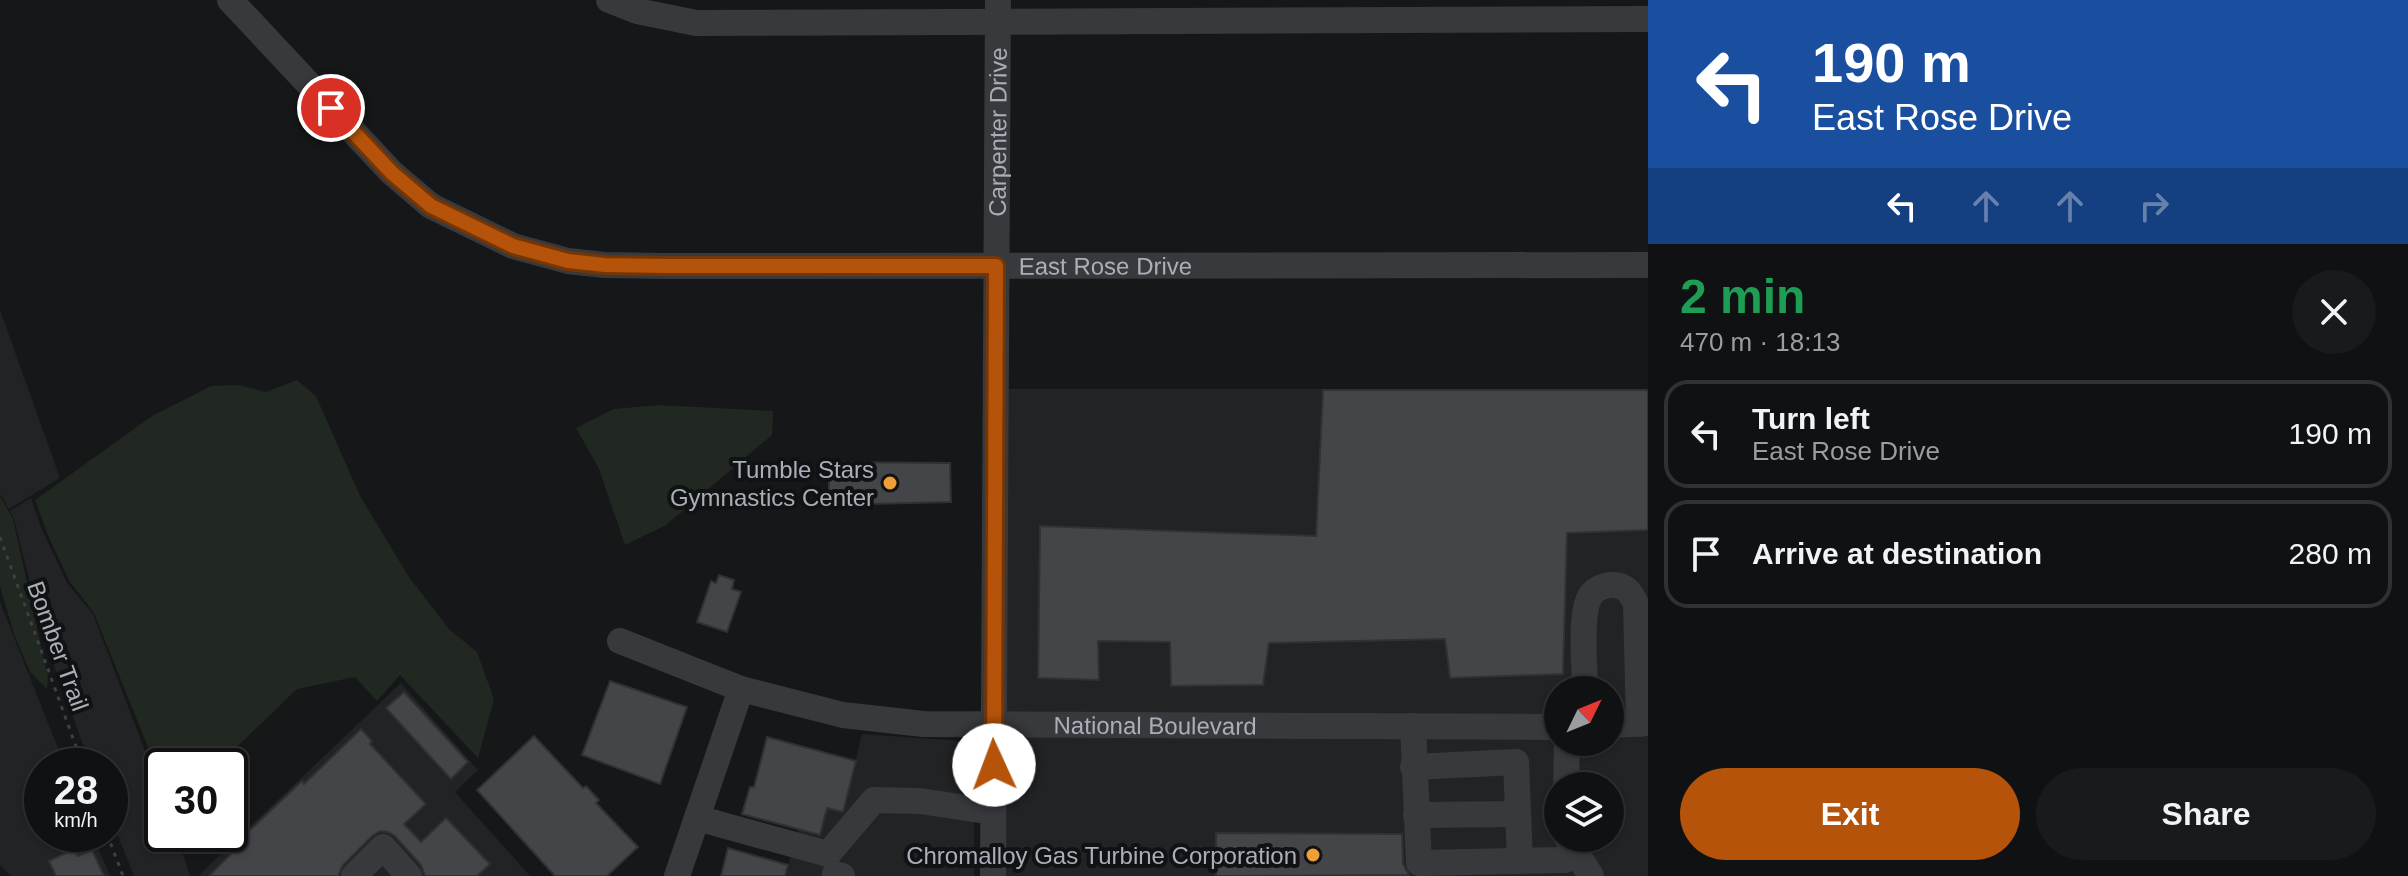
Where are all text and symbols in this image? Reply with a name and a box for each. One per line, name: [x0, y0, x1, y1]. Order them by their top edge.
text: 190 m: [1812, 31, 1971, 94]
icon: left: [1680, 32, 1784, 136]
street label: Carpenter Drive: [983, 47, 1011, 217]
pin: [297, 74, 365, 142]
icon: arrive: [309, 86, 353, 130]
text: East Rose Drive: [1812, 97, 2072, 138]
icon: left: [1880, 184, 1924, 228]
icon: ahead: [1964, 184, 2008, 228]
icon: ahead: [2048, 184, 2092, 228]
icon: right: [2132, 184, 2176, 228]
street label: East Rose Drive: [1019, 252, 1192, 279]
text: 2 min: [1680, 270, 1805, 323]
button: close: [2292, 270, 2376, 354]
text: 470 m · 18:13: [1680, 327, 1840, 357]
text: Turn left: [1752, 402, 1870, 435]
icon: left: [1684, 412, 1728, 456]
text: 190 m: [2289, 417, 2372, 450]
text: East Rose Drive: [1752, 436, 1940, 466]
place label: Tumble Stars Gymnastics Center: [670, 456, 874, 511]
marker: Tumble Stars Gymnastics Center: [881, 474, 899, 492]
icon: arrive: [1684, 532, 1728, 576]
text: Arrive at destination: [1752, 537, 2042, 570]
text: 280 m: [2289, 537, 2372, 570]
street label: Bomber Trail: [22, 577, 94, 715]
north arrow: [1544, 676, 1624, 756]
map controls: [1544, 676, 1624, 852]
street label: National Boulevard: [1054, 711, 1257, 739]
position arrow: [952, 723, 1036, 807]
speed limit sign: 30: [144, 748, 248, 852]
text: 28: [54, 768, 98, 812]
button: Exit: [1680, 768, 2020, 860]
button: Share: [2036, 768, 2376, 860]
button: layers: [1544, 772, 1624, 852]
text: km/h: [54, 809, 98, 831]
place label: Chromalloy Gas Turbine Corporation: [906, 842, 1297, 869]
marker: Chromalloy Gas Turbine Corporation: [1304, 846, 1322, 864]

